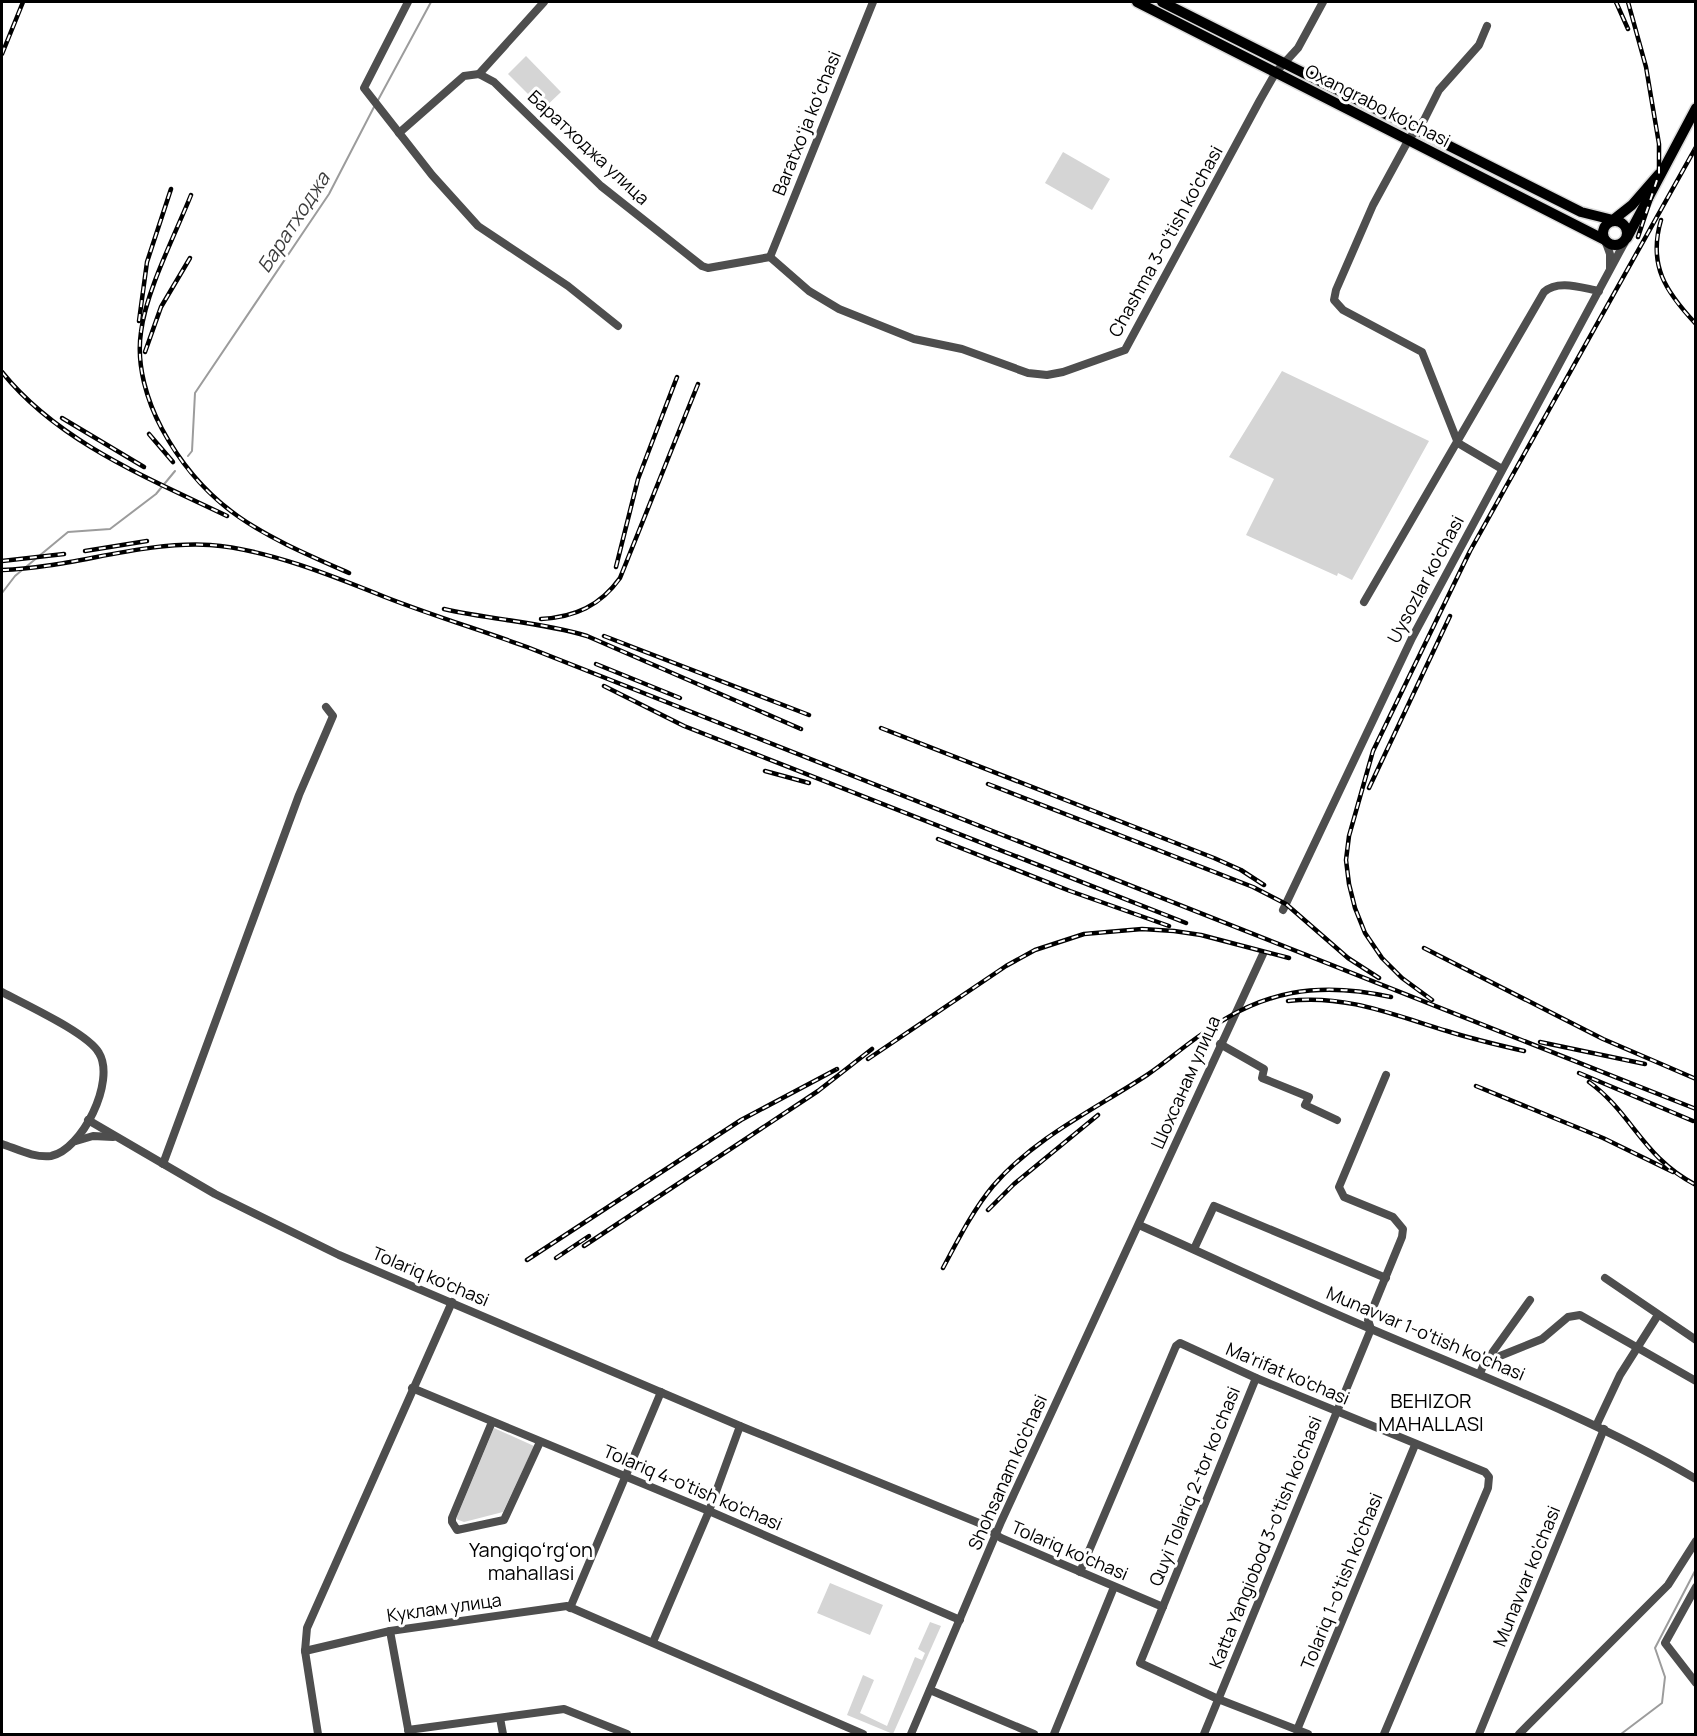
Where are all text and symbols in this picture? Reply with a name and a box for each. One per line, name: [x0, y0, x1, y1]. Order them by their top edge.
street label: Baratxoʻja koʻchasi: [766, 47, 846, 199]
street label: Oxangrabo ko'chasi: [1301, 58, 1455, 152]
street label: Баратходжа улица: [523, 84, 655, 210]
street label: Chashma 3-o'tish ko'chasi: [1102, 141, 1228, 341]
water label: Баратходжа: [250, 166, 336, 278]
street label: Uysozlar ko'chasi: [1381, 511, 1469, 647]
street label: Шохсанам улица: [1145, 1012, 1225, 1152]
street label: Tolariq ko'chasi: [369, 1241, 493, 1311]
street label: Munavvar 1-o'tish ko'chasi: [1323, 1280, 1529, 1386]
street label: Ma'rifat ko'chasi: [1223, 1336, 1353, 1410]
street label: Quyi Tolariq 2-tor koʻchasi: [1143, 1383, 1245, 1589]
district label: BEHIZOR MAHALLASI: [1378, 1387, 1484, 1437]
street label: Shohsanam ko'chasi: [962, 1390, 1052, 1554]
street label: Katta Yangiobod 3-o'tish ko'chasi: [1203, 1412, 1327, 1672]
street label: Tolariq 4-o'tish ko'chasi: [600, 1438, 786, 1536]
street label: Tolariq 1-o'tish ko'chasi: [1295, 1489, 1387, 1673]
street label: Munavvar ko'chasi: [1487, 1502, 1565, 1650]
street label: Tolariq ko'chasi: [1008, 1515, 1132, 1585]
district label: Yangiqoʻrgʻon mahallasi: [469, 1536, 593, 1586]
street label: Куклам улица: [385, 1587, 503, 1627]

